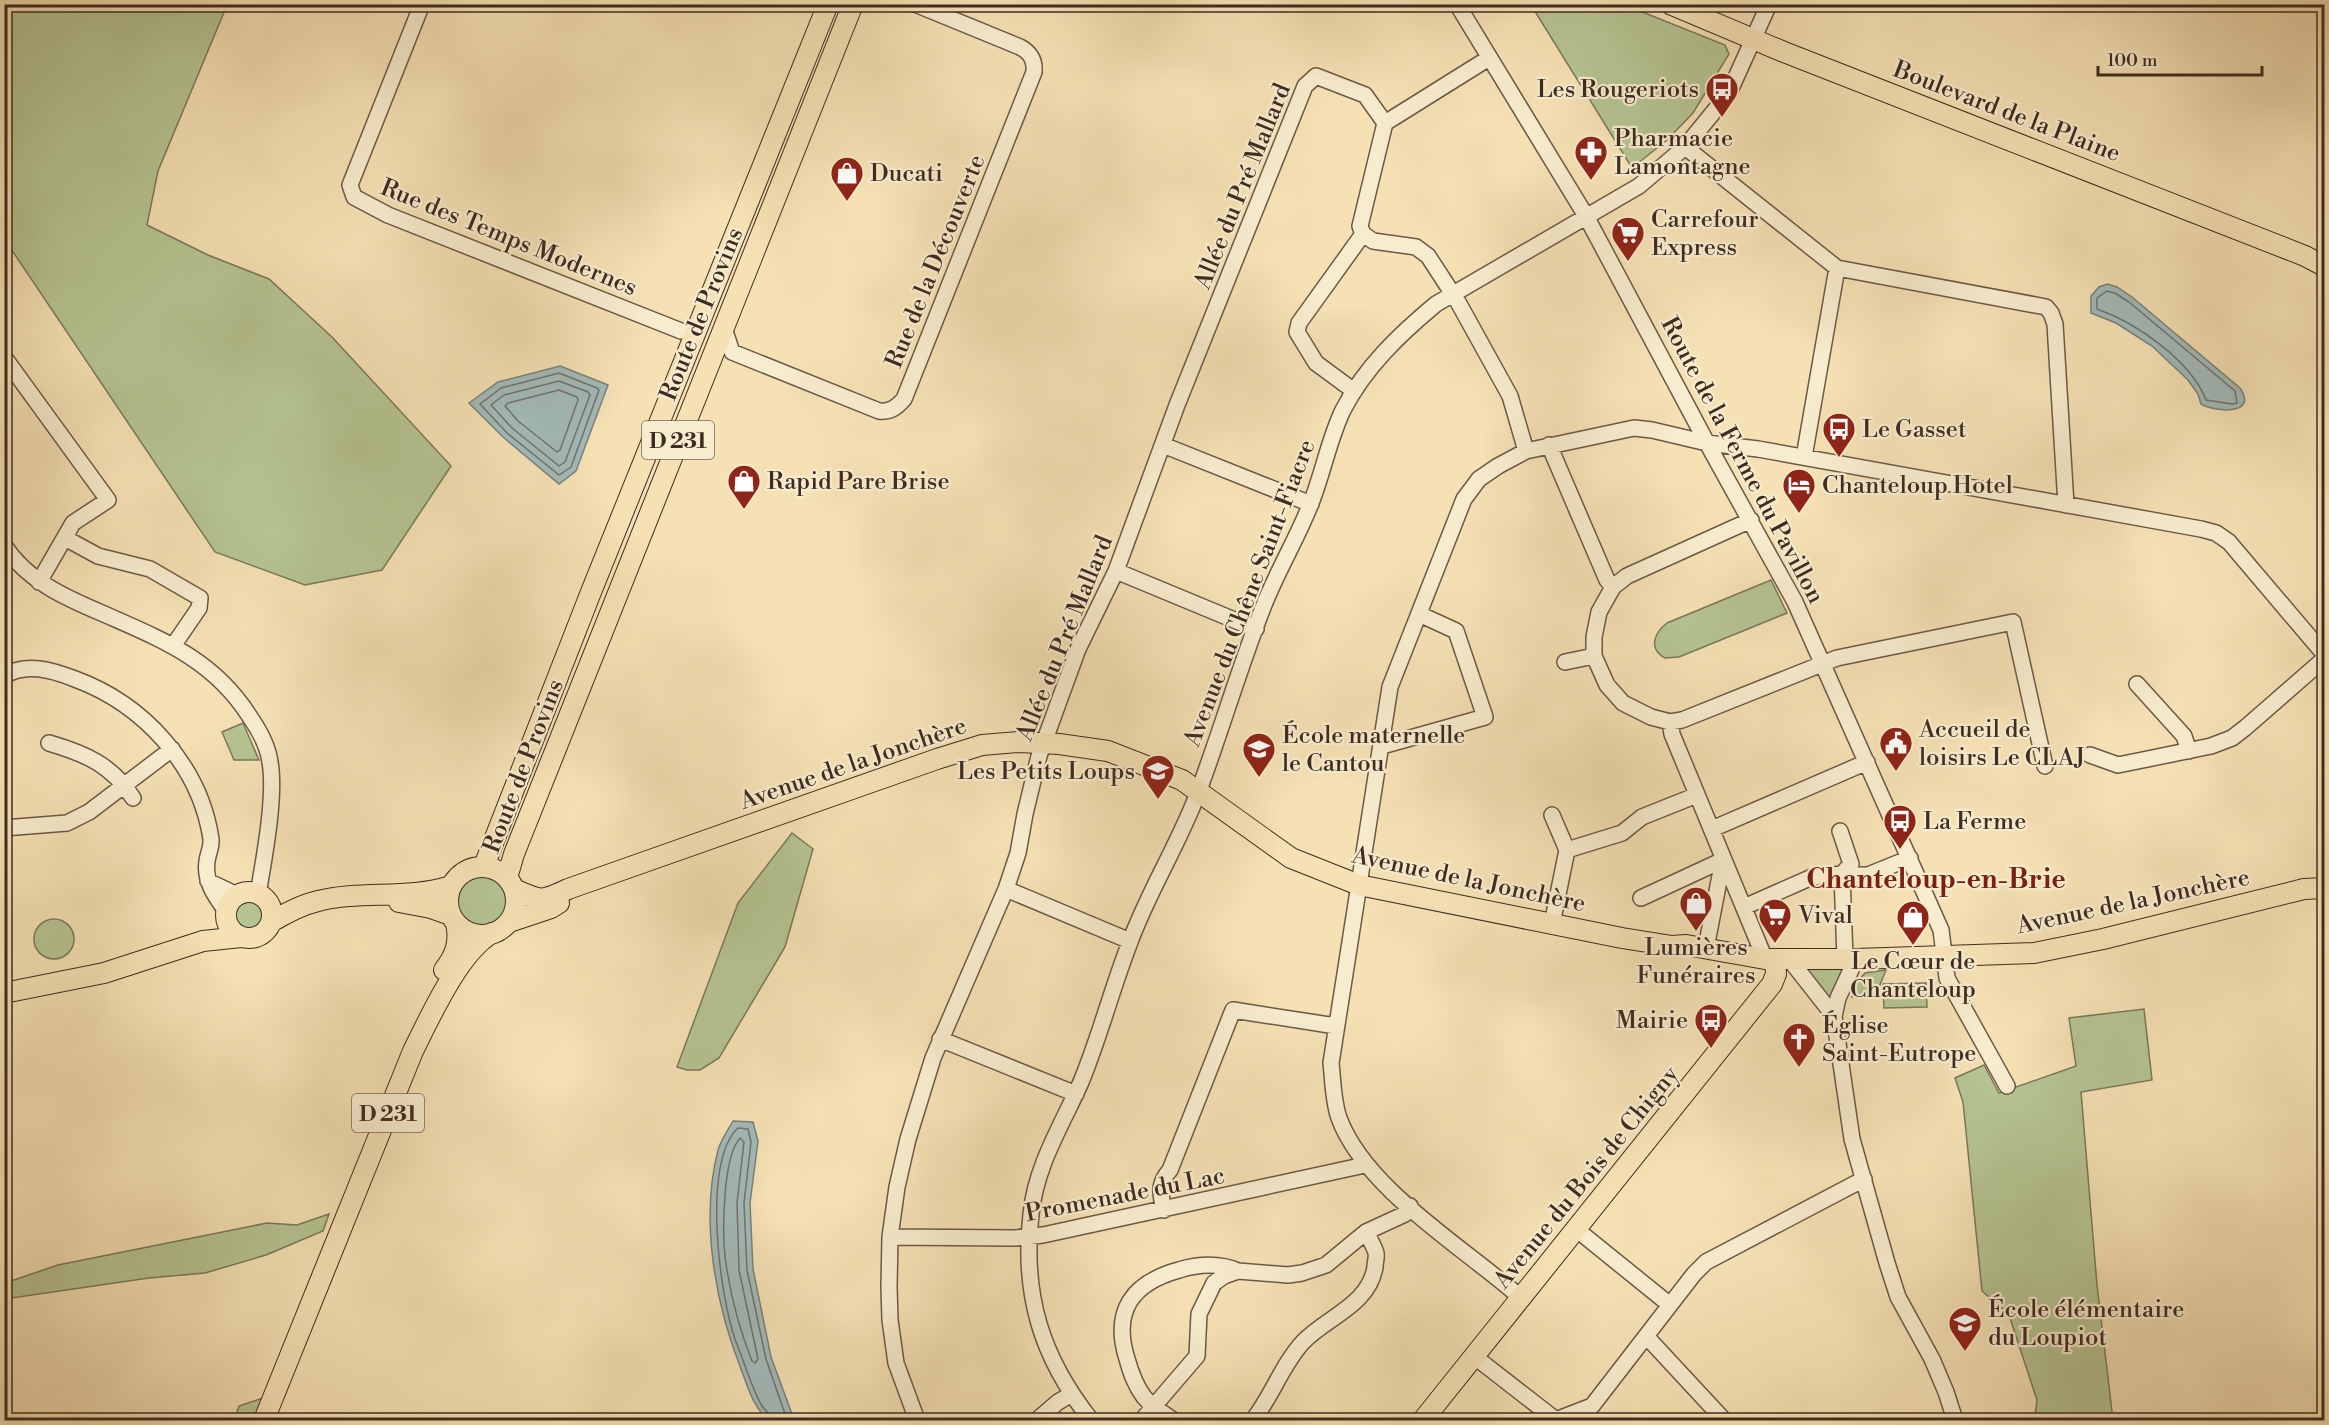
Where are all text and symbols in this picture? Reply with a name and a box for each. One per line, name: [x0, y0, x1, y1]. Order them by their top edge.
scale bar: [2098, 39, 2262, 77]
text: 100 m: [2107, 49, 2158, 72]
street label: Boulevard de la Plaine: [1888, 54, 2124, 169]
bus stop icon: Les Rougeriots: [1704, 71, 1740, 118]
place label: Les Rougeriots: [1537, 75, 1699, 105]
street label: Allée du Pré Mallard: [1188, 79, 1298, 295]
place label: Pharmacie Lamontagne: [1614, 124, 1751, 182]
pharmacy icon: Pharmacie Lamontagne: [1573, 134, 1609, 181]
street label: Rue de la Découverte: [879, 150, 992, 372]
shop icon: Ducati: [829, 155, 865, 202]
place label: Ducati: [870, 159, 943, 189]
street label: Rue des Temps Modernes: [376, 173, 641, 303]
place label: Carrefour Express: [1651, 205, 1759, 263]
supermarket icon: Carrefour Express: [1610, 215, 1646, 262]
street label: Route de Provins: [654, 224, 750, 405]
street label: Route de la Ferme du Pavillon: [1654, 312, 1831, 609]
bus stop icon: Le Gasset: [1821, 411, 1857, 458]
place label: Le Gasset: [1862, 415, 1967, 445]
road number: D 231: [642, 421, 714, 459]
street label: Avenue du Chêne Saint-Fiacre: [1177, 435, 1322, 752]
shop icon: Rapid Pare Brise: [726, 463, 762, 510]
place label: Rapid Pare Brise: [767, 467, 950, 497]
hotel icon: Chanteloup Hotel: [1781, 467, 1817, 514]
place label: Chanteloup Hotel: [1822, 471, 2013, 501]
street label: Allée du Pré Mallard: [1010, 531, 1120, 747]
street label: Route de Provins: [477, 675, 571, 858]
street label: Avenue de la Jonchère: [735, 711, 971, 817]
place label: Accueil de loisirs Le CLAJ: [1918, 715, 2085, 773]
place label: École maternelle le Cantou: [1282, 720, 1465, 779]
public building icon: Accueil de loisirs Le CLAJ: [1878, 725, 1914, 772]
school or university icon: École maternelle le Cantou: [1241, 731, 1277, 778]
school or university icon: Les Petits Loups: [1140, 753, 1176, 800]
place label: Les Petits Loups: [957, 757, 1135, 787]
bus stop icon: La Ferme: [1882, 803, 1918, 850]
place label: La Ferme: [1923, 807, 2026, 837]
street label: Avenue de la Jonchère: [1348, 840, 1588, 919]
district label: Chanteloup-en-Brie: [1806, 863, 2066, 897]
street label: Avenue de la Jonchère: [2013, 863, 2253, 942]
shop icon: Lumières Funéraires: [1678, 885, 1714, 932]
supermarket icon: Vival: [1757, 897, 1793, 944]
shop icon: Le Cœur de Chanteloup: [1895, 899, 1931, 946]
place label: Vival: [1797, 901, 1853, 931]
place label: Lumières Funéraires: [1637, 933, 1755, 991]
place label: Le Cœur de Chanteloup: [1850, 947, 1976, 1005]
bus stop icon: Mairie: [1693, 1002, 1729, 1049]
place label: Mairie: [1616, 1006, 1688, 1036]
place label: Église Saint-Eutrope: [1822, 1010, 1976, 1069]
church icon: Église Saint-Eutrope: [1781, 1021, 1817, 1068]
street label: Avenue du Bois de Chigny: [1487, 1060, 1686, 1296]
road number: D 231: [352, 1094, 424, 1132]
street label: Promenade du Lac: [1023, 1161, 1228, 1229]
place label: École élémentaire du Loupiot: [1988, 1294, 2184, 1353]
school or university icon: École élémentaire du Loupiot: [1947, 1305, 1983, 1352]

